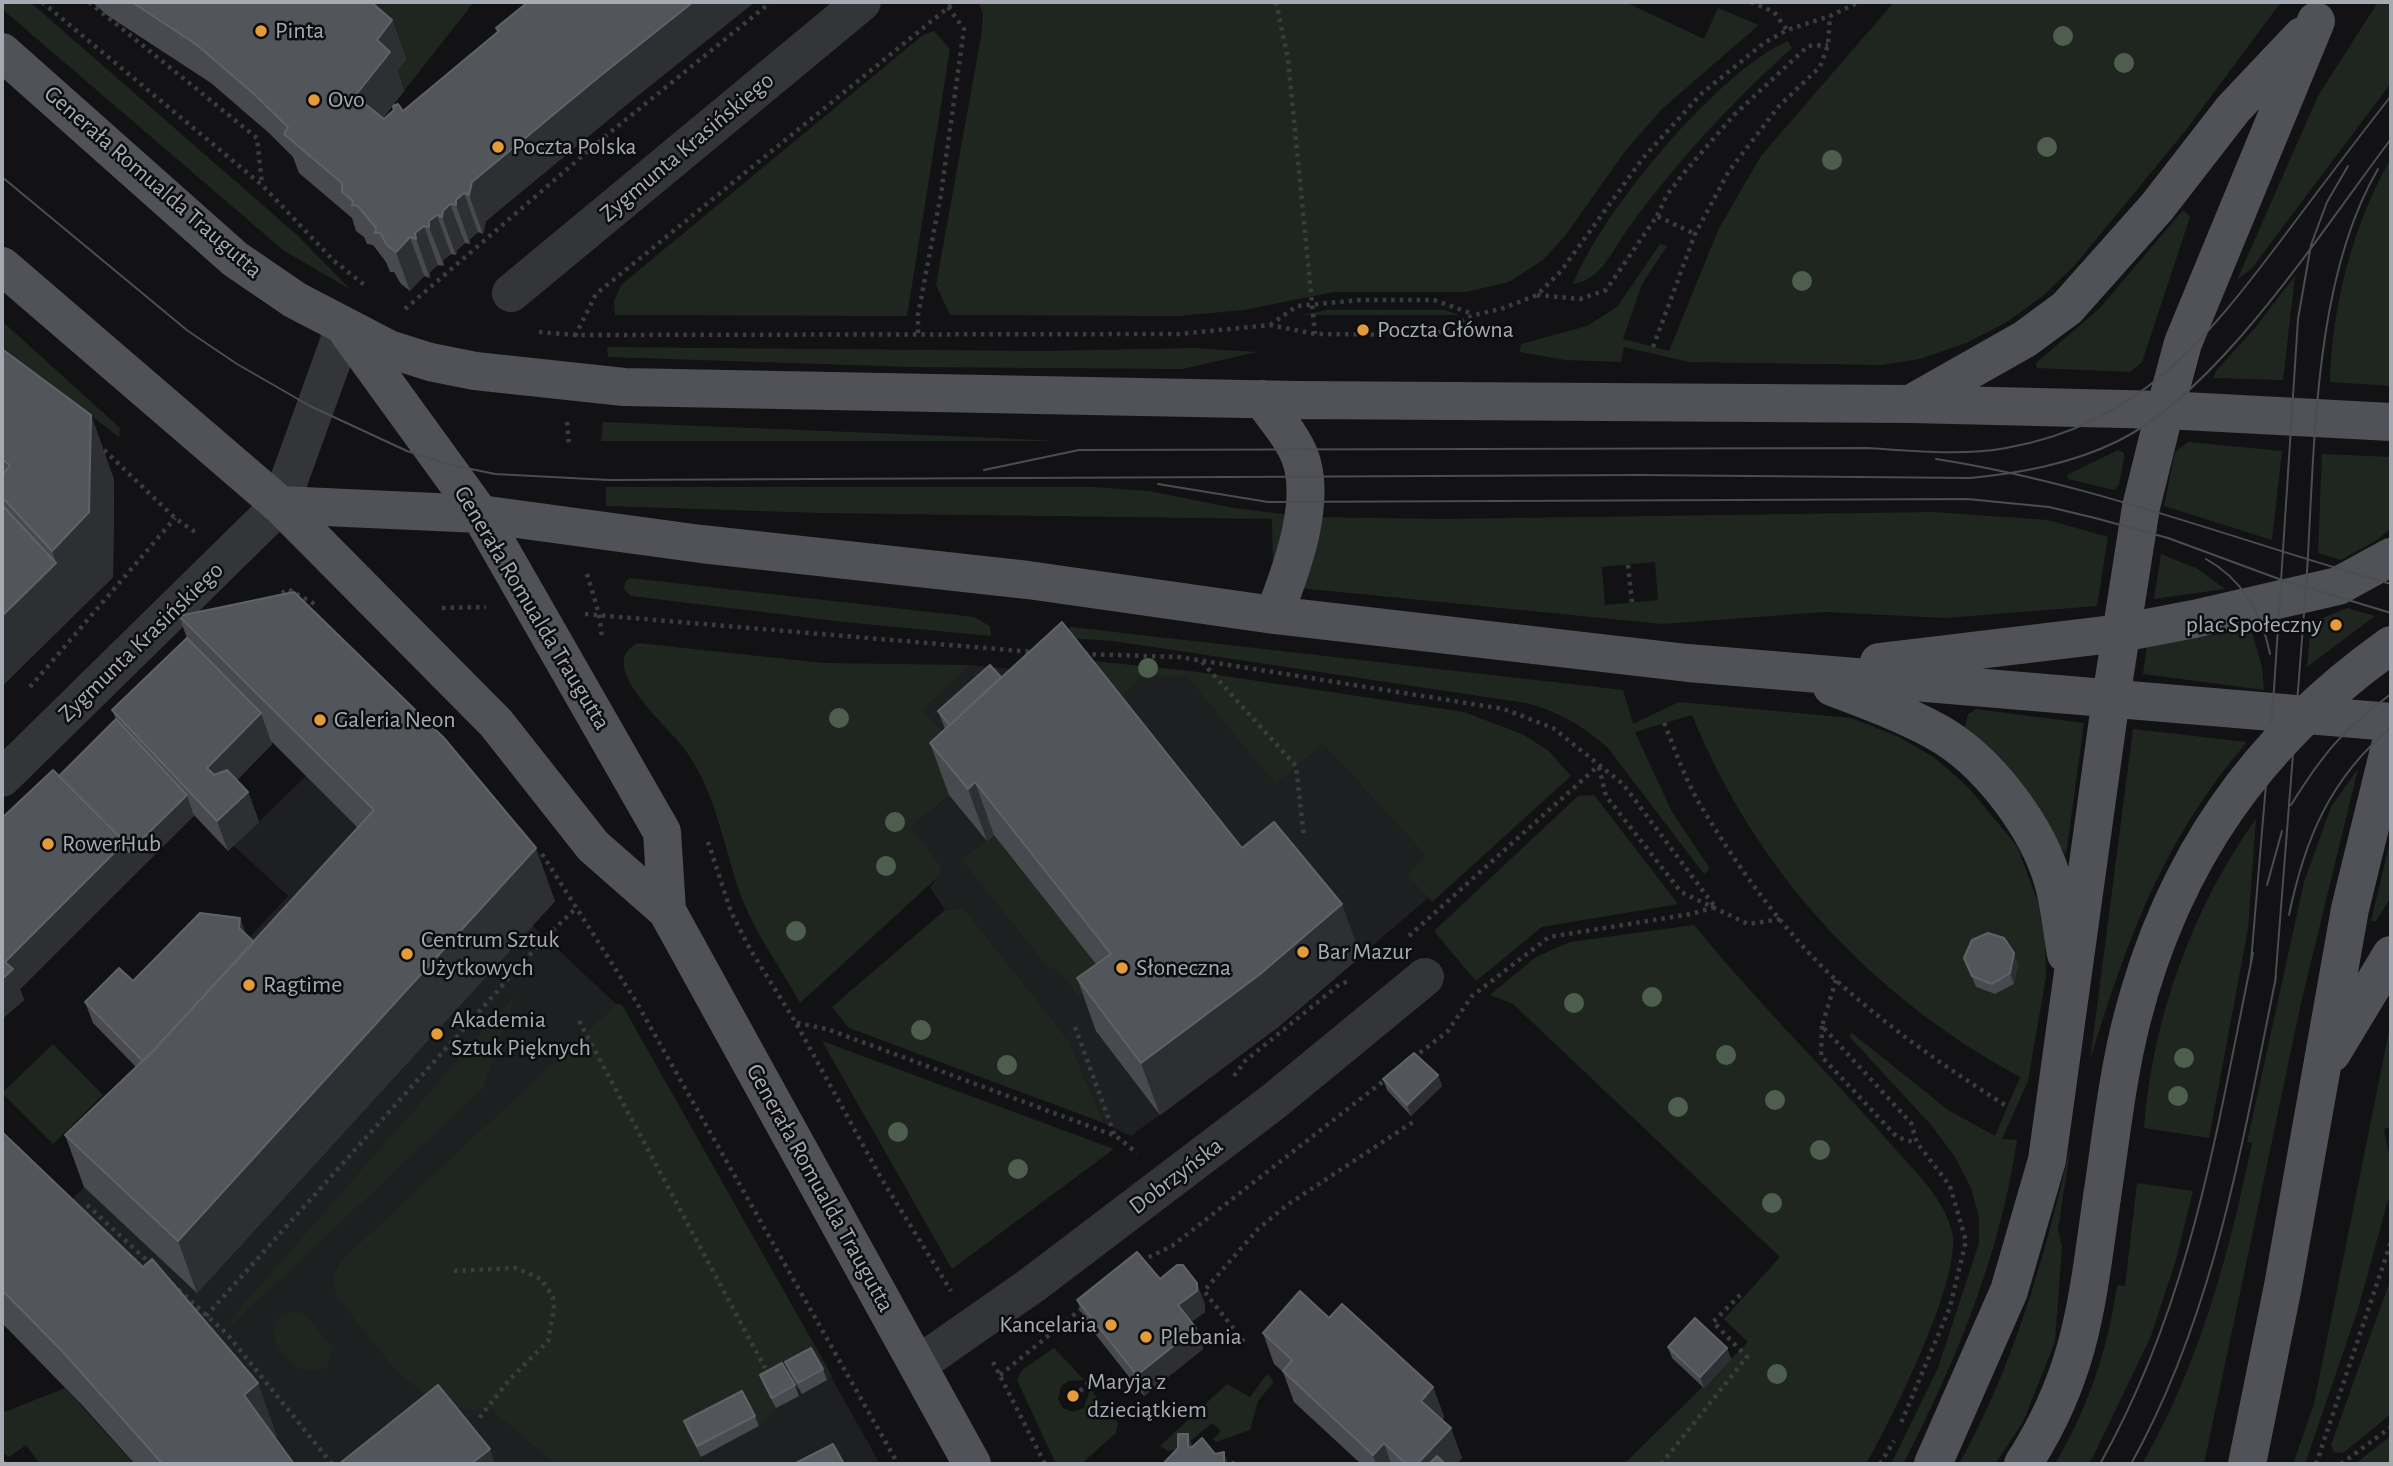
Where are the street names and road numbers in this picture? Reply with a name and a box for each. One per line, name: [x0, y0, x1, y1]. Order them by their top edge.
street label: Zygmunta Krasińskiego: [594, 66, 780, 228]
street label: Generała Romualda Traugutta: [38, 79, 268, 285]
street label: Generała Romualda Traugutta: [448, 481, 616, 735]
street label: Zygmunta Krasińskiego: [52, 556, 230, 728]
street label: Generała Romualda Traugutta: [740, 1059, 900, 1317]
street label: Dobrzyńska: [1123, 1131, 1229, 1221]

